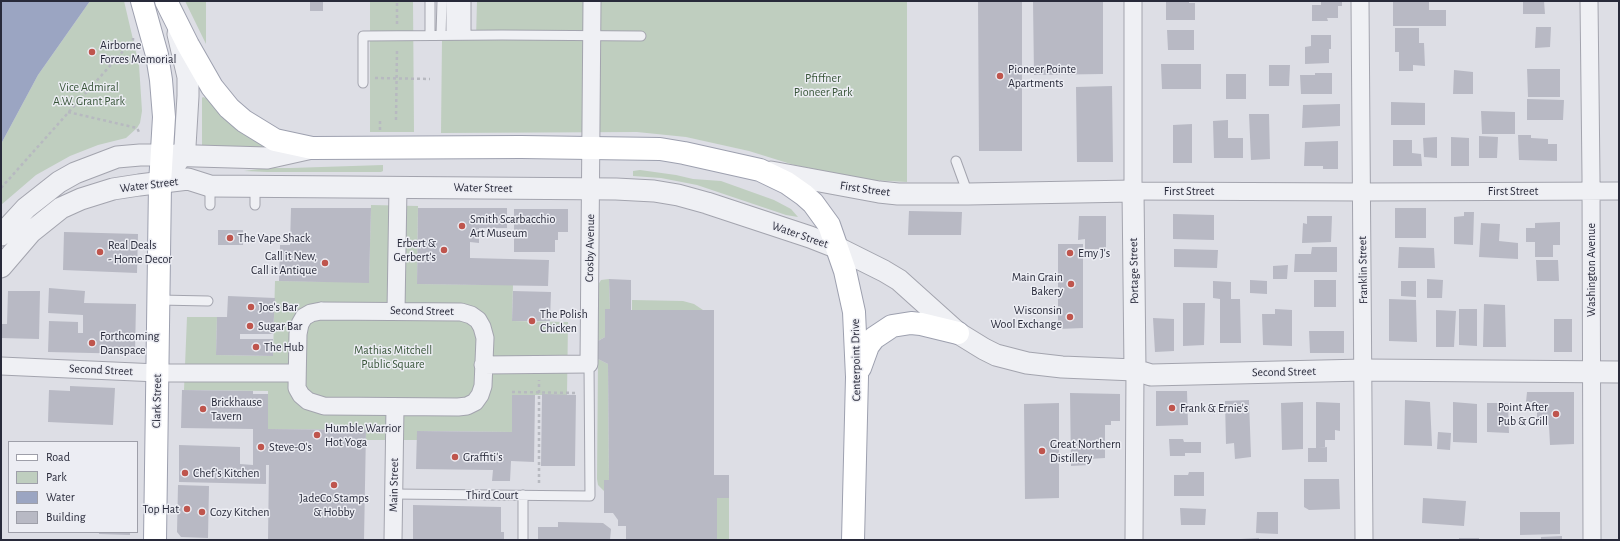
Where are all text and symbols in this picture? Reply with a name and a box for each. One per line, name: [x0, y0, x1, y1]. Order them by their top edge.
place label: Airborne Forces Memorial: [100, 38, 176, 66]
marker: Airborne Forces Memorial: [87, 47, 97, 57]
place label: Pioneer Pointe Apartments: [1008, 62, 1076, 90]
park label: Pfiffner Pioneer Park: [794, 71, 852, 99]
marker: Pioneer Pointe Apartments: [995, 71, 1005, 81]
park label: Vice Admiral A.W. Grant Park: [53, 80, 125, 108]
street label: Water Street: [119, 174, 179, 196]
street label: First Street: [839, 178, 891, 200]
street label: Water Street: [453, 180, 513, 196]
street label: First Street: [1164, 184, 1214, 198]
street label: First Street: [1488, 184, 1538, 198]
place label: Smith Scarbacchio Art Museum: [470, 212, 555, 240]
street label: Crosby Avenue: [582, 214, 598, 282]
street label: Water Street: [770, 219, 830, 251]
marker: Smith Scarbacchio Art Museum: [457, 221, 467, 231]
street label: Washington Avenue: [1584, 223, 1598, 317]
place label: The Vape Shack: [238, 231, 310, 245]
marker: The Vape Shack: [225, 233, 235, 243]
place label: Erbert & Gerbert's: [394, 236, 436, 264]
street label: Franklin Street: [1355, 236, 1371, 304]
place label: Real Deals - Home Decor: [108, 238, 172, 266]
street label: Portage Street: [1126, 238, 1142, 304]
marker: Erbert & Gerbert's: [439, 245, 449, 255]
place label: Emy J's: [1078, 246, 1110, 260]
marker: Real Deals - Home Decor: [95, 247, 105, 257]
marker: Emy J's: [1065, 248, 1075, 258]
place label: Call it New, Call it Antique: [251, 249, 317, 277]
marker: Call it New, Call it Antique: [320, 258, 330, 268]
place label: Main Grain Bakery: [1012, 270, 1063, 298]
marker: Main Grain Bakery: [1066, 279, 1076, 289]
place label: Joe's Bar: [259, 300, 298, 314]
marker: Joe's Bar: [246, 302, 256, 312]
street label: Second Street: [390, 303, 454, 319]
place label: Wisconsin Wool Exchange: [990, 303, 1062, 331]
place label: The Polish Chicken: [540, 307, 588, 335]
marker: Wisconsin Wool Exchange: [1065, 312, 1075, 322]
marker: The Polish Chicken: [527, 316, 537, 326]
place label: Sugar Bar: [258, 319, 302, 333]
street label: Centerpoint Drive: [848, 319, 864, 401]
marker: Sugar Bar: [245, 321, 255, 331]
place label: Forthcoming Danspace: [100, 329, 159, 357]
marker: Forthcoming Danspace: [87, 338, 97, 348]
place label: The Hub: [264, 340, 304, 354]
marker: The Hub: [251, 342, 261, 352]
park label: Mathias Mitchell Public Square: [354, 343, 432, 371]
street label: Second Street: [69, 361, 133, 379]
street label: Second Street: [1252, 364, 1316, 380]
street label: Clark Street: [149, 374, 165, 428]
place label: Brickhause Tavern: [211, 395, 262, 423]
place label: Point After Pub & Grill: [1498, 400, 1548, 428]
place label: Frank & Ernie's: [1180, 401, 1248, 415]
marker: Frank & Ernie's: [1167, 403, 1177, 413]
marker: Brickhause Tavern: [198, 404, 208, 414]
marker: Point After Pub & Grill: [1551, 409, 1561, 419]
place label: Humble Warrior Hot Yoga: [325, 421, 401, 449]
marker: Humble Warrior Hot Yoga: [312, 430, 322, 440]
place label: Great Northern Distillery: [1050, 437, 1121, 465]
place label: Steve-O's: [269, 440, 312, 454]
legend: [8, 441, 138, 533]
marker: Steve-O's: [256, 442, 266, 452]
marker: Great Northern Distillery: [1037, 446, 1047, 456]
place label: Graffiti's: [463, 450, 503, 464]
text: Road: [46, 451, 70, 463]
marker: Graffiti's: [450, 452, 460, 462]
street label: Main Street: [386, 458, 402, 512]
place label: Chef's Kitchen: [193, 466, 259, 480]
marker: Chef's Kitchen: [180, 468, 190, 478]
text: Park: [46, 471, 67, 483]
marker: JadeCo Stamps & Hobby: [329, 480, 339, 490]
street label: Third Court: [466, 488, 518, 502]
text: Water: [46, 491, 75, 503]
place label: JadeCo Stamps & Hobby: [299, 491, 369, 519]
place label: Top Hat: [143, 502, 179, 516]
marker: Top Hat: [182, 504, 192, 514]
place label: Cozy Kitchen: [210, 505, 269, 519]
marker: Cozy Kitchen: [197, 507, 207, 517]
text: Building: [46, 511, 86, 523]

